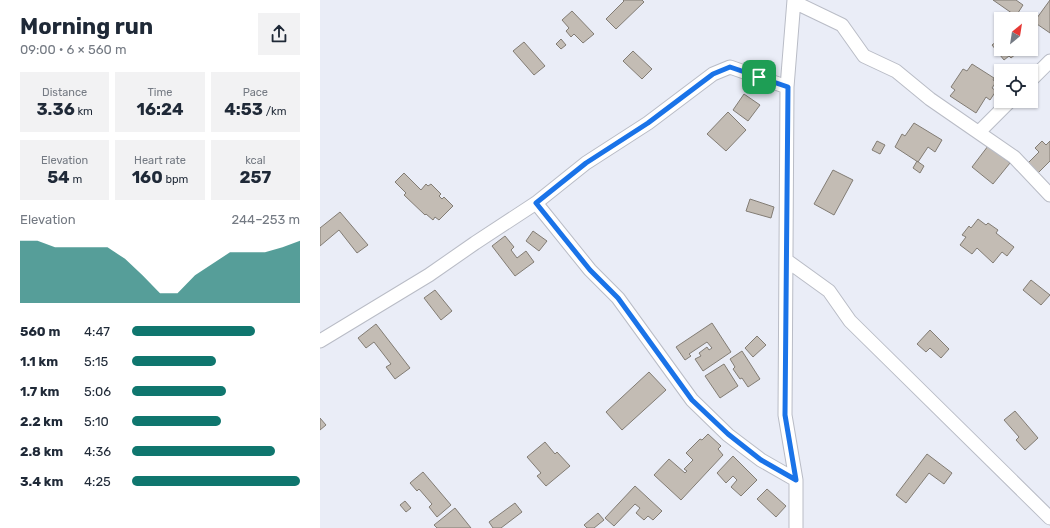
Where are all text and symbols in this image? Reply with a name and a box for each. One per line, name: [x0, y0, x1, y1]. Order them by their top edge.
north arrow: [994, 12, 1038, 56]
map controls: [994, 12, 1038, 108]
text: Morning run: [20, 13, 153, 40]
button: share: [258, 13, 300, 55]
text: 09:00 · 6 × 560 m: [20, 42, 127, 57]
pin: [742, 60, 776, 94]
button: locate: [994, 64, 1038, 108]
icon: arrive: [748, 66, 770, 88]
text: Distance: [42, 86, 87, 99]
text: Time: [148, 86, 172, 99]
text: Pace: [243, 86, 268, 99]
text: 3.36: [36, 99, 75, 119]
text: 16:24: [136, 99, 184, 119]
text: 4:53: [224, 99, 263, 119]
text: km: [75, 105, 93, 118]
text: /km: [263, 105, 286, 118]
text: Elevation: [41, 154, 88, 167]
text: Heart rate: [134, 154, 186, 167]
text: kcal: [245, 154, 265, 167]
text: 54: [47, 167, 70, 187]
text: 160: [132, 167, 163, 187]
text: 257: [239, 167, 271, 187]
text: m: [70, 173, 82, 186]
text: bpm: [163, 173, 188, 186]
text: Elevation: [20, 212, 76, 227]
text: 244–253 m: [231, 212, 300, 227]
text: 560 m: [20, 324, 60, 339]
text: 4:47: [84, 324, 110, 339]
text: 1.1 km: [20, 354, 58, 369]
text: 5:15: [84, 354, 108, 369]
text: 1.7 km: [20, 384, 60, 399]
text: 5:06: [84, 384, 111, 399]
text: 2.2 km: [20, 414, 63, 429]
text: 5:10: [84, 414, 109, 429]
text: 2.8 km: [20, 444, 63, 459]
text: 4:36: [84, 444, 111, 459]
text: 3.4 km: [20, 474, 63, 489]
text: 4:25: [84, 474, 111, 489]

